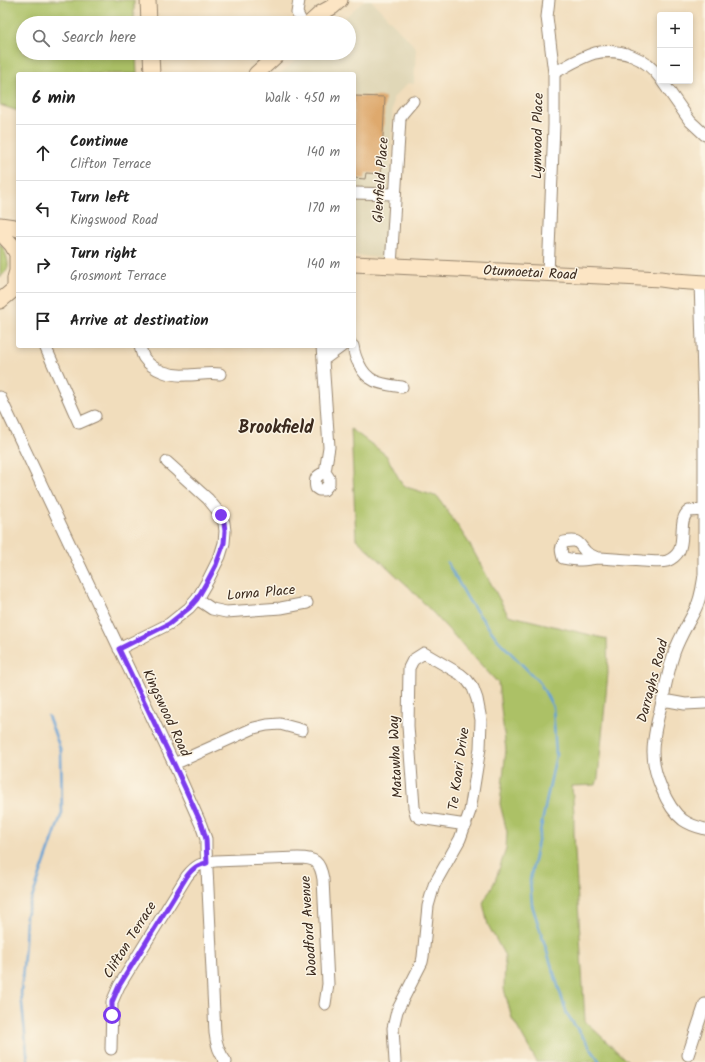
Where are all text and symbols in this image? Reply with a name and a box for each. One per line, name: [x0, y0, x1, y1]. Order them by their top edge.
map controls: [657, 12, 693, 84]
button: +: [657, 12, 693, 48]
search box: [16, 16, 356, 60]
text: Search here: [62, 26, 136, 50]
icon: search: [30, 27, 52, 49]
button: −: [657, 48, 693, 84]
text: 6 min: [32, 85, 76, 112]
text: Walk · 450 m: [265, 88, 340, 109]
street label: Lynwood Place: [526, 92, 550, 179]
text: Continue: [70, 130, 128, 154]
street label: Glenfield Place: [367, 136, 395, 223]
icon: ahead: [32, 142, 54, 164]
text: 140 m: [307, 142, 340, 163]
text: Clifton Terrace: [70, 154, 151, 175]
text: Turn left: [70, 186, 130, 210]
icon: left: [32, 198, 54, 220]
text: 170 m: [308, 198, 340, 219]
text: Kingswood Road: [70, 210, 158, 231]
text: Turn right: [70, 242, 137, 266]
icon: right: [32, 254, 54, 276]
text: 140 m: [307, 254, 340, 275]
street label: Otumoetai Road: [483, 260, 578, 286]
text: Grosmont Terrace: [70, 266, 166, 287]
text: Arrive at destination: [70, 309, 209, 333]
icon: arrive: [32, 310, 54, 332]
district label: Brookfield: [238, 414, 314, 443]
route end: [212, 506, 230, 524]
street label: Lorna Place: [226, 579, 297, 607]
street label: Darraghs Road: [631, 636, 675, 725]
street label: Kingswood Road: [136, 666, 196, 761]
street label: Matawha Way: [383, 715, 409, 799]
street label: Te Koari Drive: [442, 725, 476, 812]
street label: Woodford Avenue: [294, 874, 323, 977]
street label: Clifton Terrace: [98, 897, 163, 983]
route start: [103, 1006, 121, 1024]

